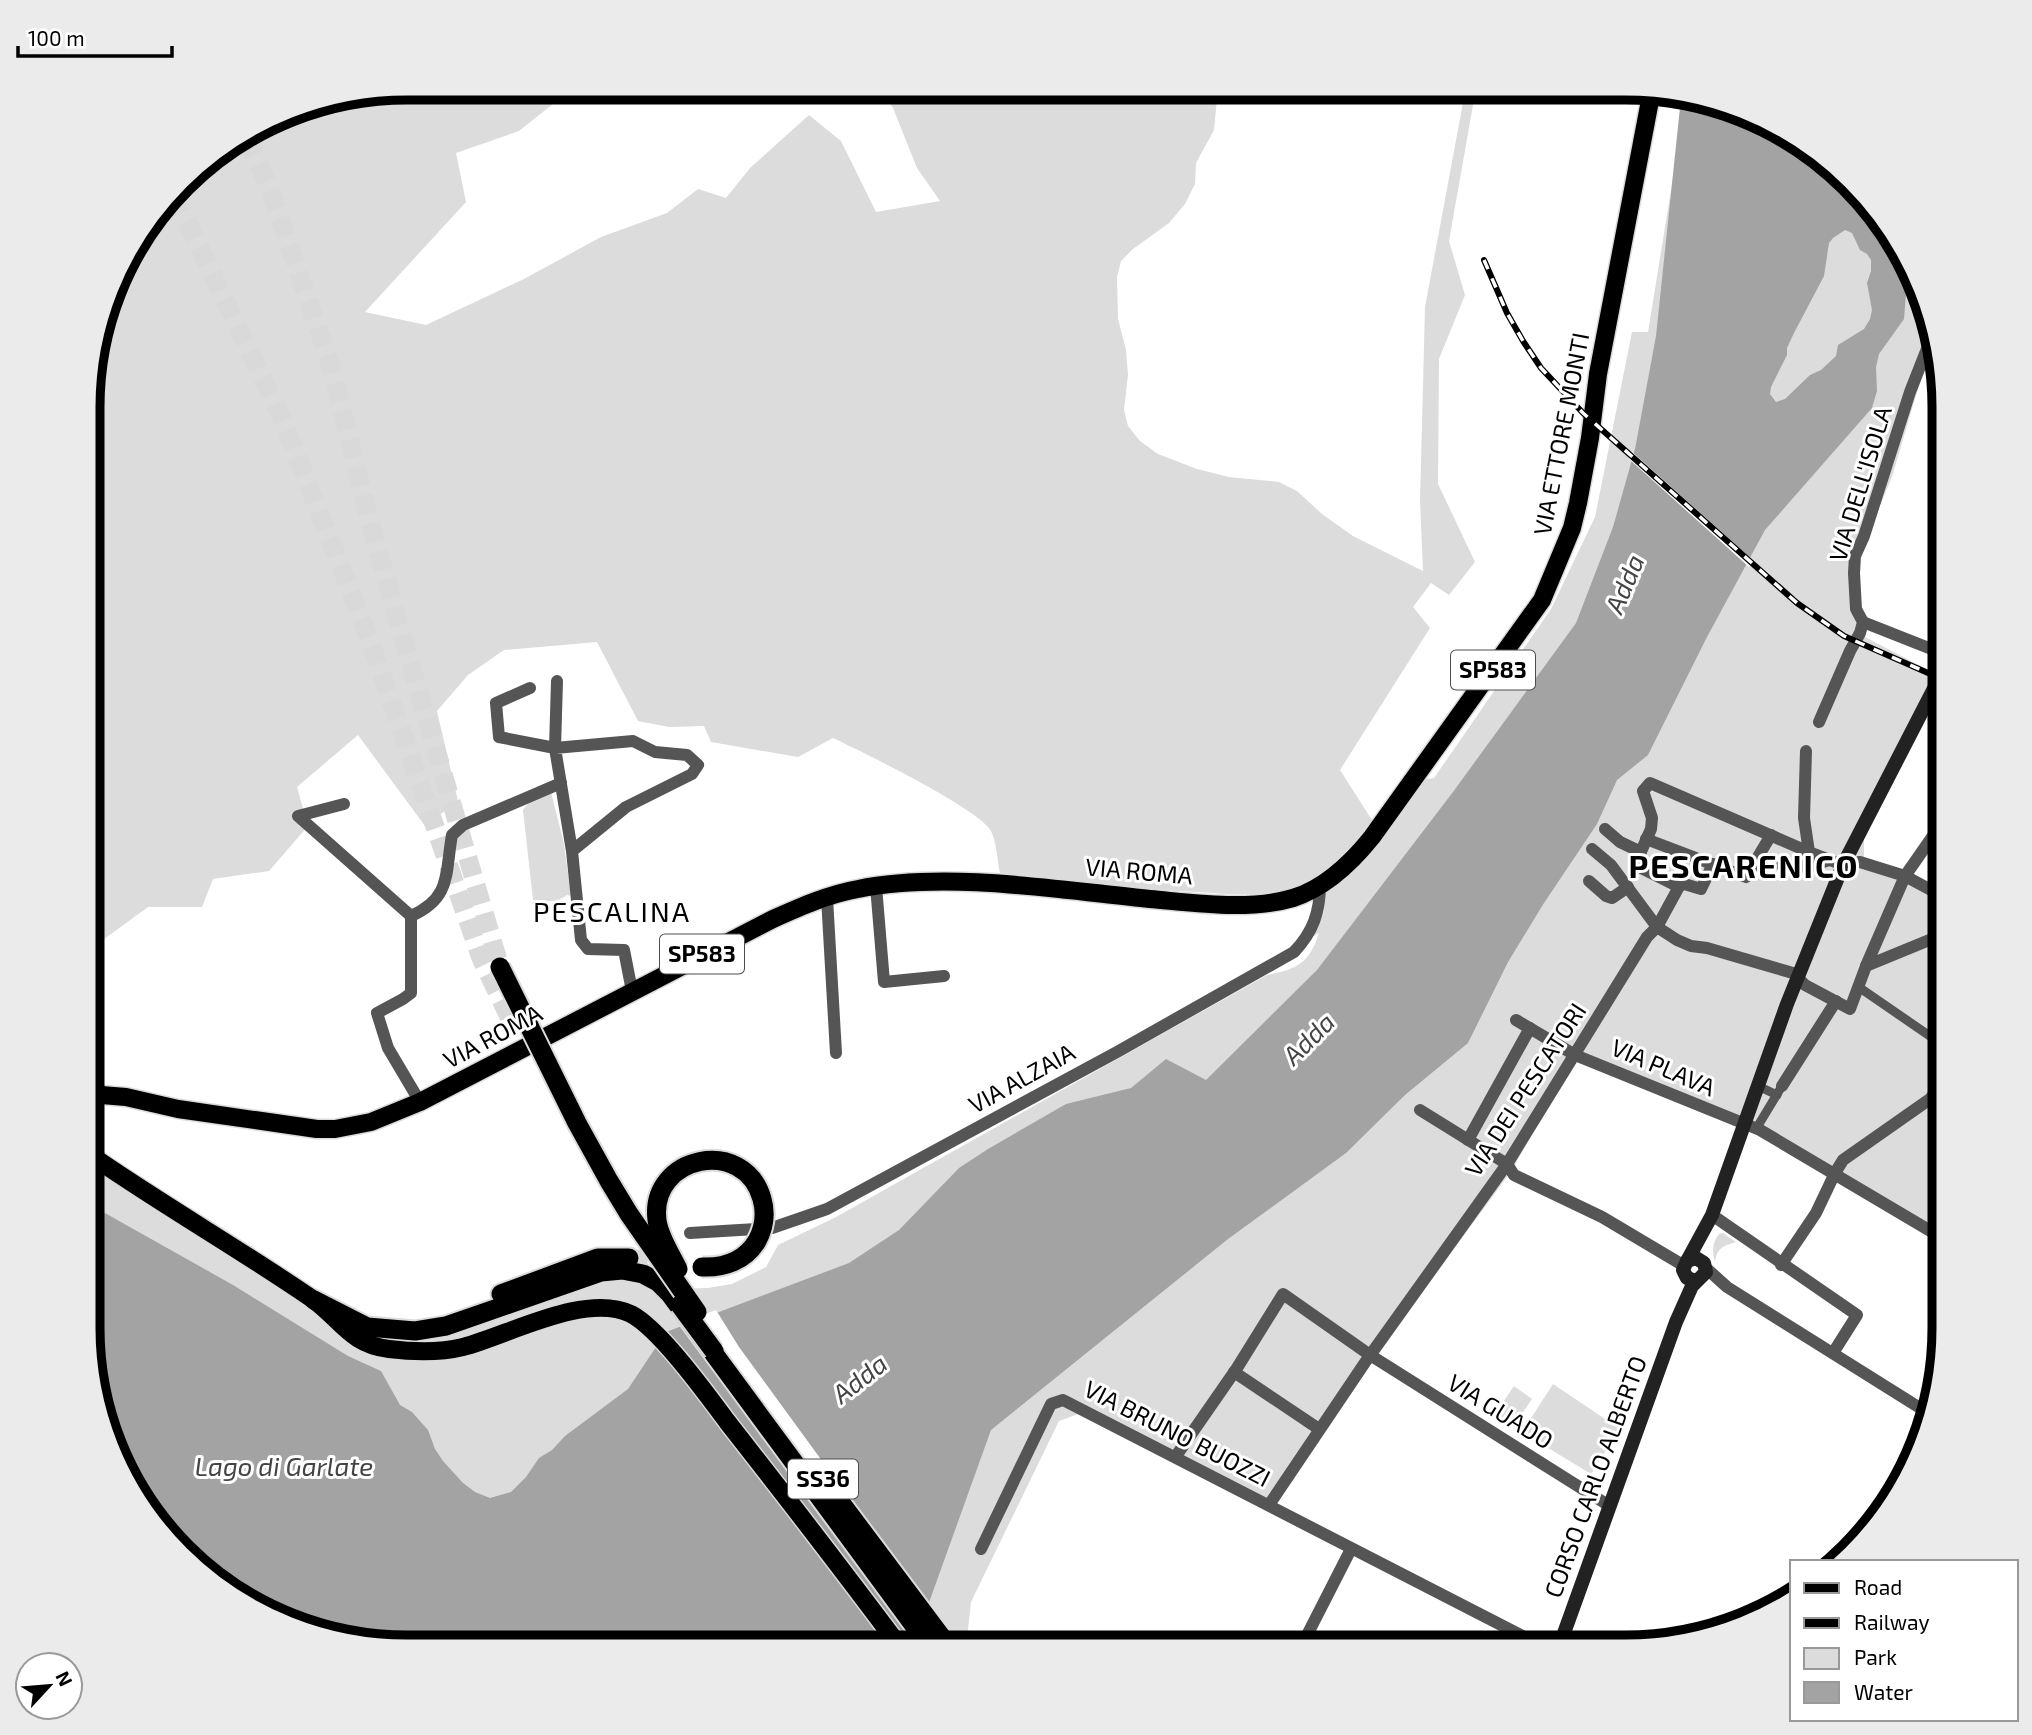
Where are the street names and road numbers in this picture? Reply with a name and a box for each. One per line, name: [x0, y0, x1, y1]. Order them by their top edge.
street label: VIA ETTORE MONTI: [1527, 330, 1594, 537]
street label: VIA DELL'ISOLA: [1822, 402, 1897, 565]
road number: SP583: [1451, 650, 1535, 690]
street label: VIA ROMA: [1084, 851, 1194, 890]
road number: SP583: [660, 934, 744, 973]
street label: VIA DEI PESCATORI: [1458, 997, 1592, 1181]
street label: VIA ROMA: [438, 998, 547, 1074]
street label: VIA PLAVA: [1607, 1032, 1720, 1101]
street label: VIA ALZAIA: [963, 1037, 1080, 1119]
street label: CORSO CARLO ALBERTO: [1537, 1352, 1652, 1601]
street label: VIA GUADO: [1443, 1367, 1559, 1454]
street label: VIA BRUNO BUOZZI: [1080, 1373, 1276, 1492]
road number: SS36: [788, 1460, 858, 1498]

